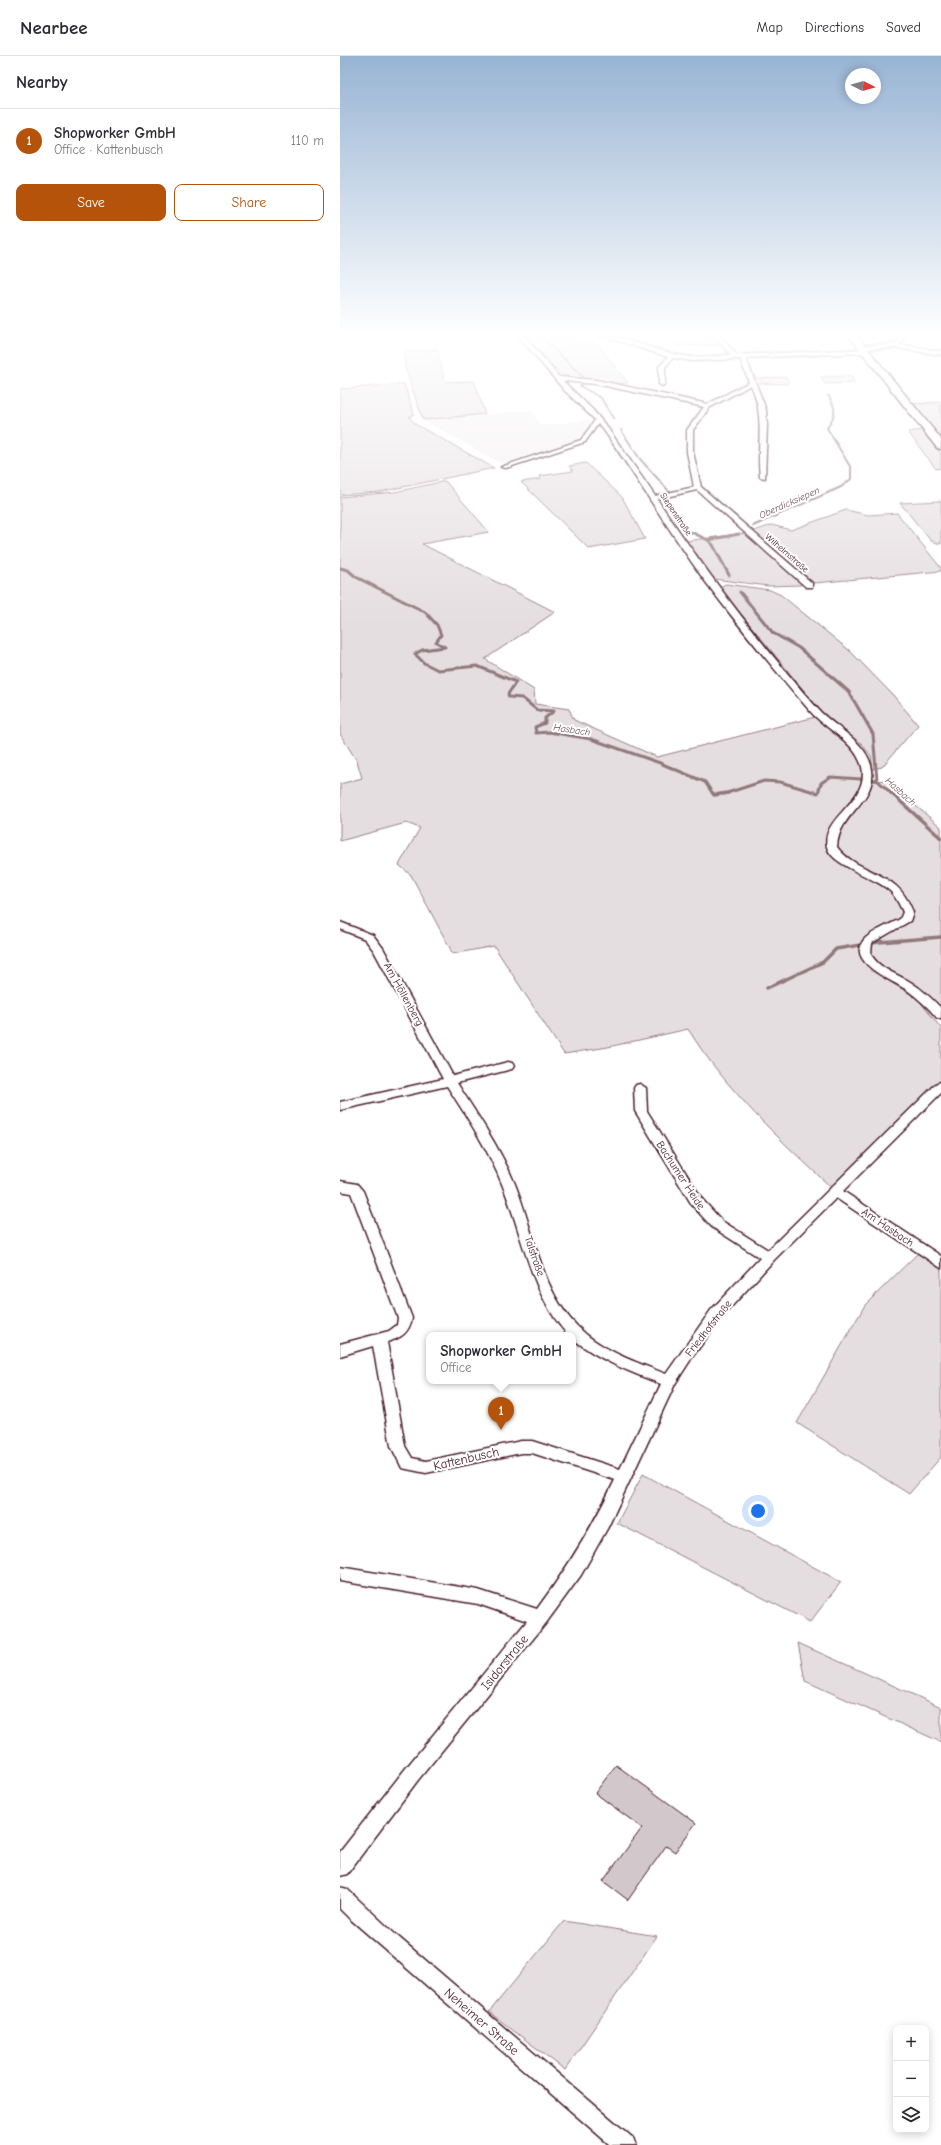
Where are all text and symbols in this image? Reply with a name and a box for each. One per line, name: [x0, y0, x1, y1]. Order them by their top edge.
text: Nearbee: [20, 17, 88, 39]
text: Map: [756, 19, 783, 36]
text: Directions: [805, 19, 864, 36]
text: Saved: [886, 19, 921, 36]
north arrow: [845, 68, 881, 104]
text: Nearby: [16, 73, 67, 92]
text: Shopworker GmbH: [54, 124, 176, 142]
text: 1: [26, 133, 32, 148]
text: 110 m: [291, 133, 324, 148]
text: Office · Kattenbusch: [54, 142, 163, 157]
button: Save: [16, 184, 166, 221]
button: Share: [174, 184, 324, 221]
water label: Oberdicksiepen: [757, 484, 822, 522]
street label: Siepenstraße: [658, 491, 694, 538]
street label: Wilhelmstraße: [763, 531, 811, 575]
water label: Hasbach: [553, 721, 591, 739]
water label: Hasbach: [882, 775, 918, 809]
street label: Am Höllenberg: [381, 960, 426, 1028]
street label: Bachumer Heide: [654, 1138, 708, 1212]
street label: Am Hasbach: [859, 1205, 916, 1250]
street label: Talstraße: [522, 1234, 548, 1278]
street label: Friedhofstraße: [682, 1297, 735, 1359]
popup: [426, 1332, 576, 1384]
text: Shopworker GmbH: [440, 1342, 562, 1360]
text: Office: [440, 1360, 471, 1375]
pin: 1: [488, 1397, 514, 1430]
street label: Kattenbusch: [432, 1444, 500, 1473]
your location: [748, 1501, 768, 1521]
street label: Isidorstraße: [478, 1631, 531, 1693]
street label: Neheimer Straße: [441, 1985, 522, 2058]
map controls: [893, 2025, 929, 2133]
button: +: [893, 2025, 929, 2061]
button: −: [893, 2061, 929, 2097]
button: layers: [893, 2097, 929, 2133]

